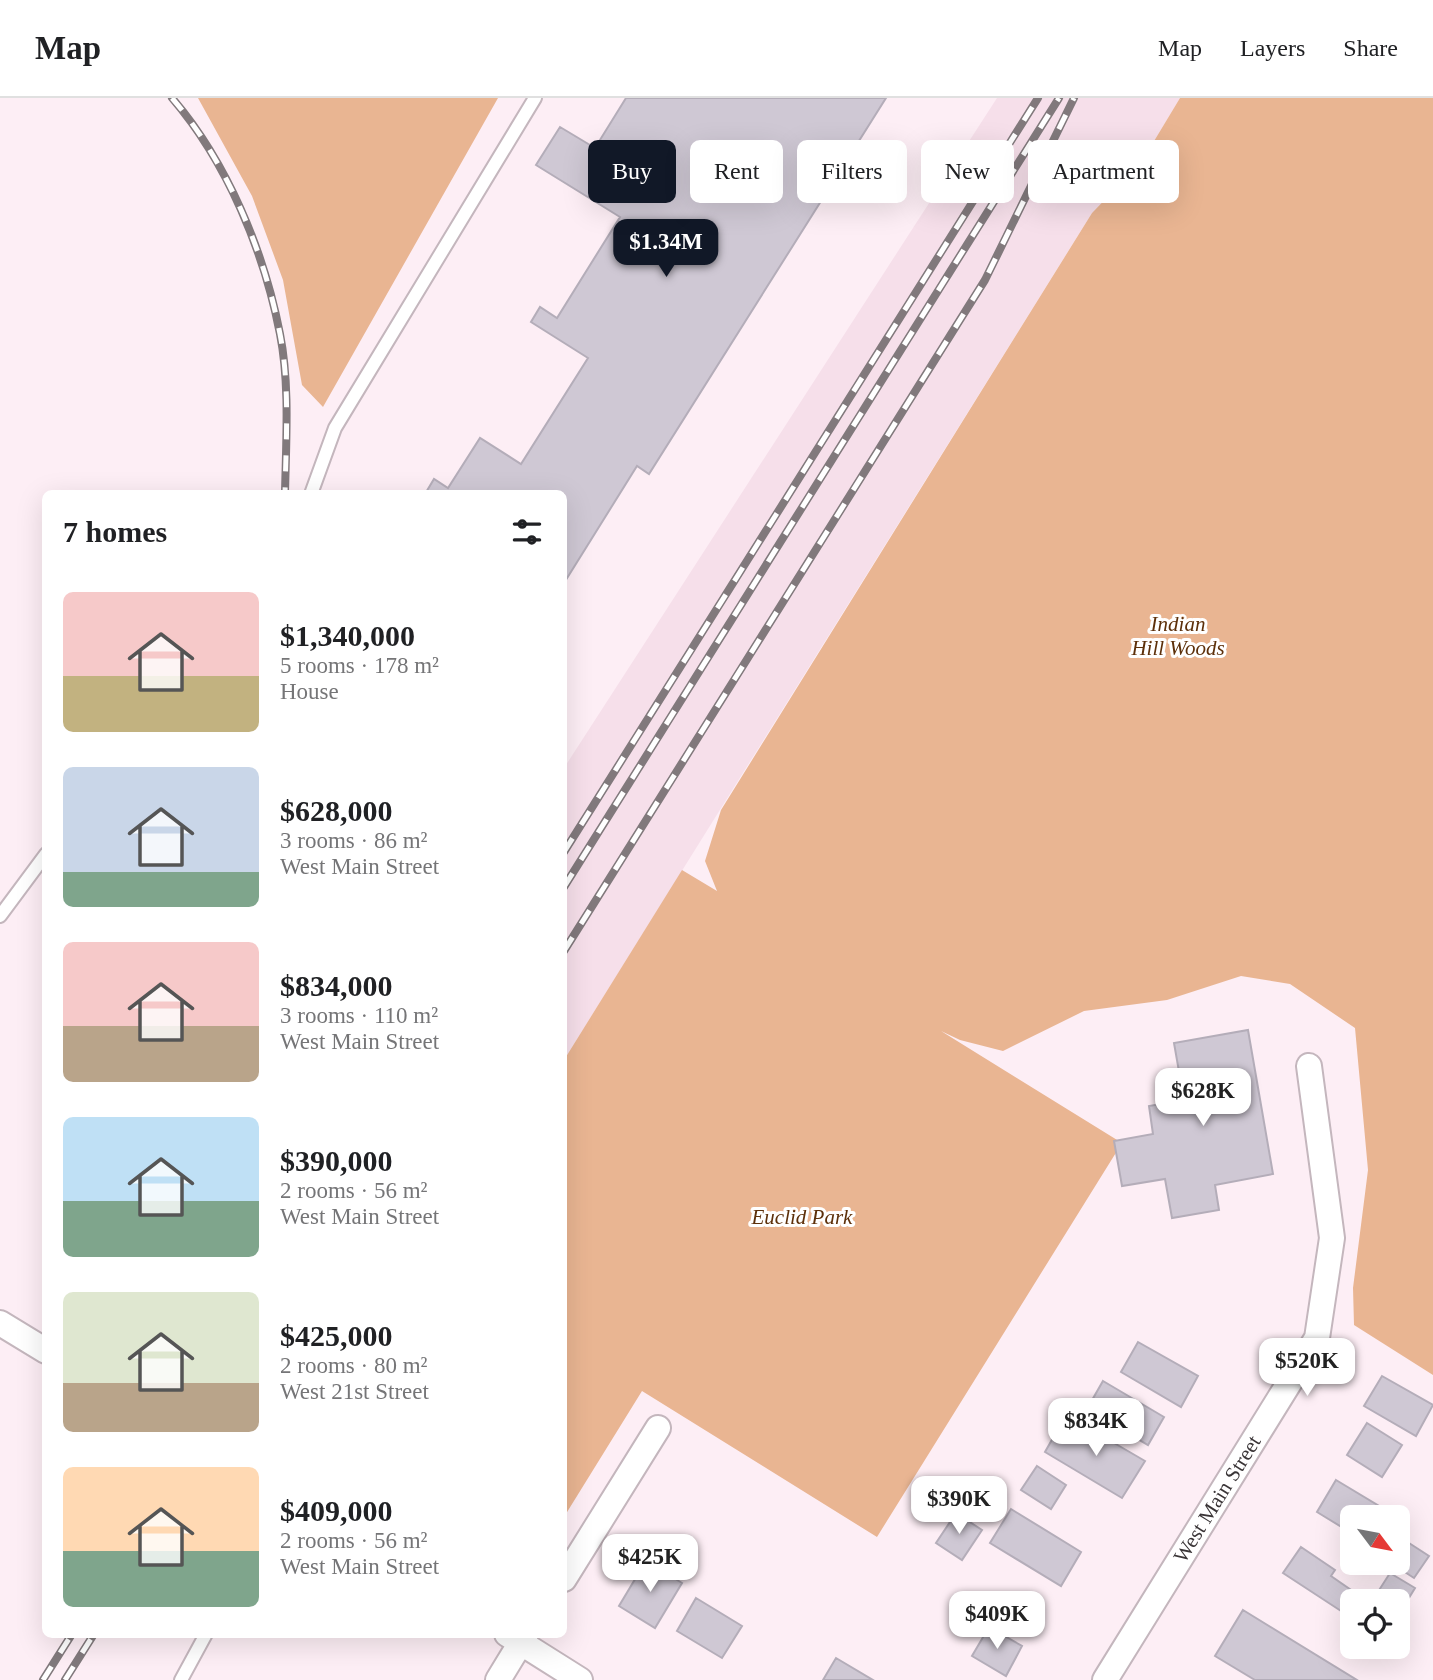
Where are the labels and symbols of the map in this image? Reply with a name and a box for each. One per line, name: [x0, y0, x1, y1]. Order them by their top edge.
pin: $1.34M: [609, 220, 723, 279]
park label: Indian Hill Woods: [1130, 612, 1225, 660]
pin: $628K: [1154, 1068, 1252, 1128]
park label: Euclid Park: [751, 1205, 853, 1229]
pin: $520K: [1258, 1338, 1356, 1398]
pin: $834K: [1047, 1398, 1145, 1458]
street label: West Main Street: [1168, 1431, 1266, 1567]
pin: $390K: [910, 1476, 1008, 1536]
north arrow: [1340, 1505, 1410, 1575]
pin: $425K: [601, 1534, 699, 1594]
pin: $409K: [948, 1592, 1046, 1651]

